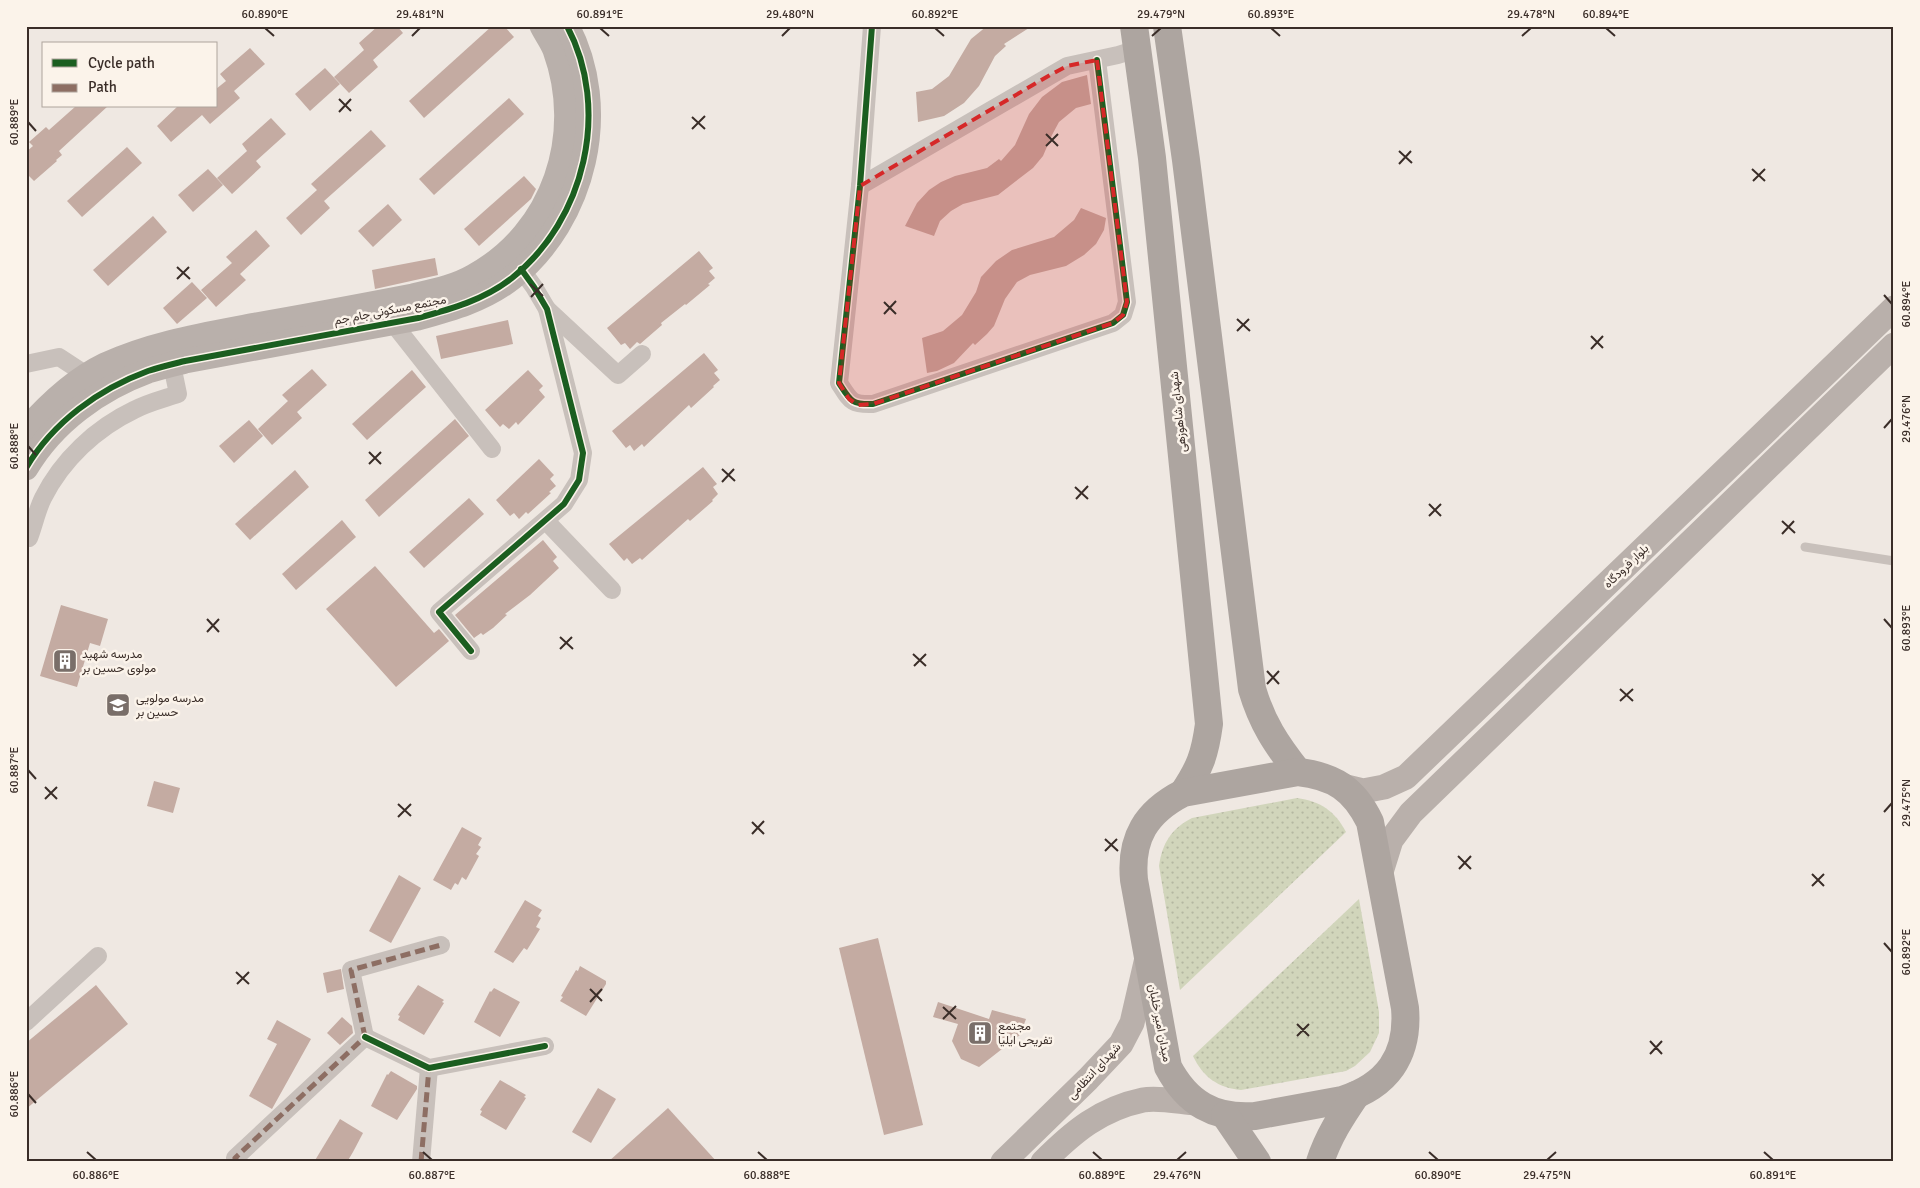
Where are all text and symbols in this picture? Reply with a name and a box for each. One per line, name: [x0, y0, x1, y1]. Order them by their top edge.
text: 60.890°E: [242, 7, 289, 22]
text: 29.481°N: [396, 7, 444, 22]
text: 60.891°E: [577, 7, 624, 22]
text: 29.480°N: [766, 7, 814, 22]
text: 60.892°E: [912, 7, 959, 22]
text: 29.479°N: [1137, 7, 1185, 22]
text: 60.893°E: [1248, 7, 1295, 22]
text: 29.478°N: [1507, 7, 1555, 22]
text: 60.894°E: [1583, 7, 1630, 22]
legend: [42, 42, 218, 108]
text: Cycle path: [88, 54, 155, 72]
text: Path: [88, 78, 117, 96]
text: 60.889°E: [7, 98, 22, 145]
text: 60.894°E: [1899, 280, 1914, 327]
street label: مجتمع مسکونی جام جم: [333, 292, 448, 330]
street label: شهدای شاهوزهی: [1167, 371, 1190, 453]
text: 29.476°N: [1899, 395, 1914, 443]
text: 60.888°E: [7, 422, 22, 469]
street label: بلوار فرودگاه: [1601, 541, 1652, 592]
text: 60.893°E: [1899, 604, 1914, 651]
place label: مدرسه شهید مولوی حسین بر: [81, 647, 156, 676]
building icon: مدرسه شهید مولوی حسین بر: [52, 648, 78, 674]
place label: مدرسه مولویی حسین بر: [135, 691, 204, 720]
school or university icon: مدرسه مولویی حسین بر: [105, 692, 131, 718]
text: 60.887°E: [7, 746, 22, 793]
text: 29.475°N: [1899, 779, 1914, 827]
text: 60.892°E: [1899, 928, 1914, 975]
street label: میدان امیر خلبان: [1145, 983, 1174, 1063]
place label: مجتمع تفریحی ایلیا: [998, 1019, 1053, 1048]
building icon: مجتمع تفریحی ایلیا: [967, 1020, 993, 1046]
street label: شهدای انتظامی: [1064, 1040, 1124, 1103]
text: 60.886°E: [7, 1070, 22, 1117]
text: 60.886°E: [73, 1168, 120, 1183]
text: 60.887°E: [409, 1168, 456, 1183]
text: 60.888°E: [744, 1168, 791, 1183]
text: 60.889°E: [1079, 1168, 1126, 1183]
text: 29.476°N: [1153, 1168, 1201, 1183]
text: 60.890°E: [1415, 1168, 1462, 1183]
text: 29.475°N: [1523, 1168, 1571, 1183]
text: 60.891°E: [1750, 1168, 1797, 1183]

